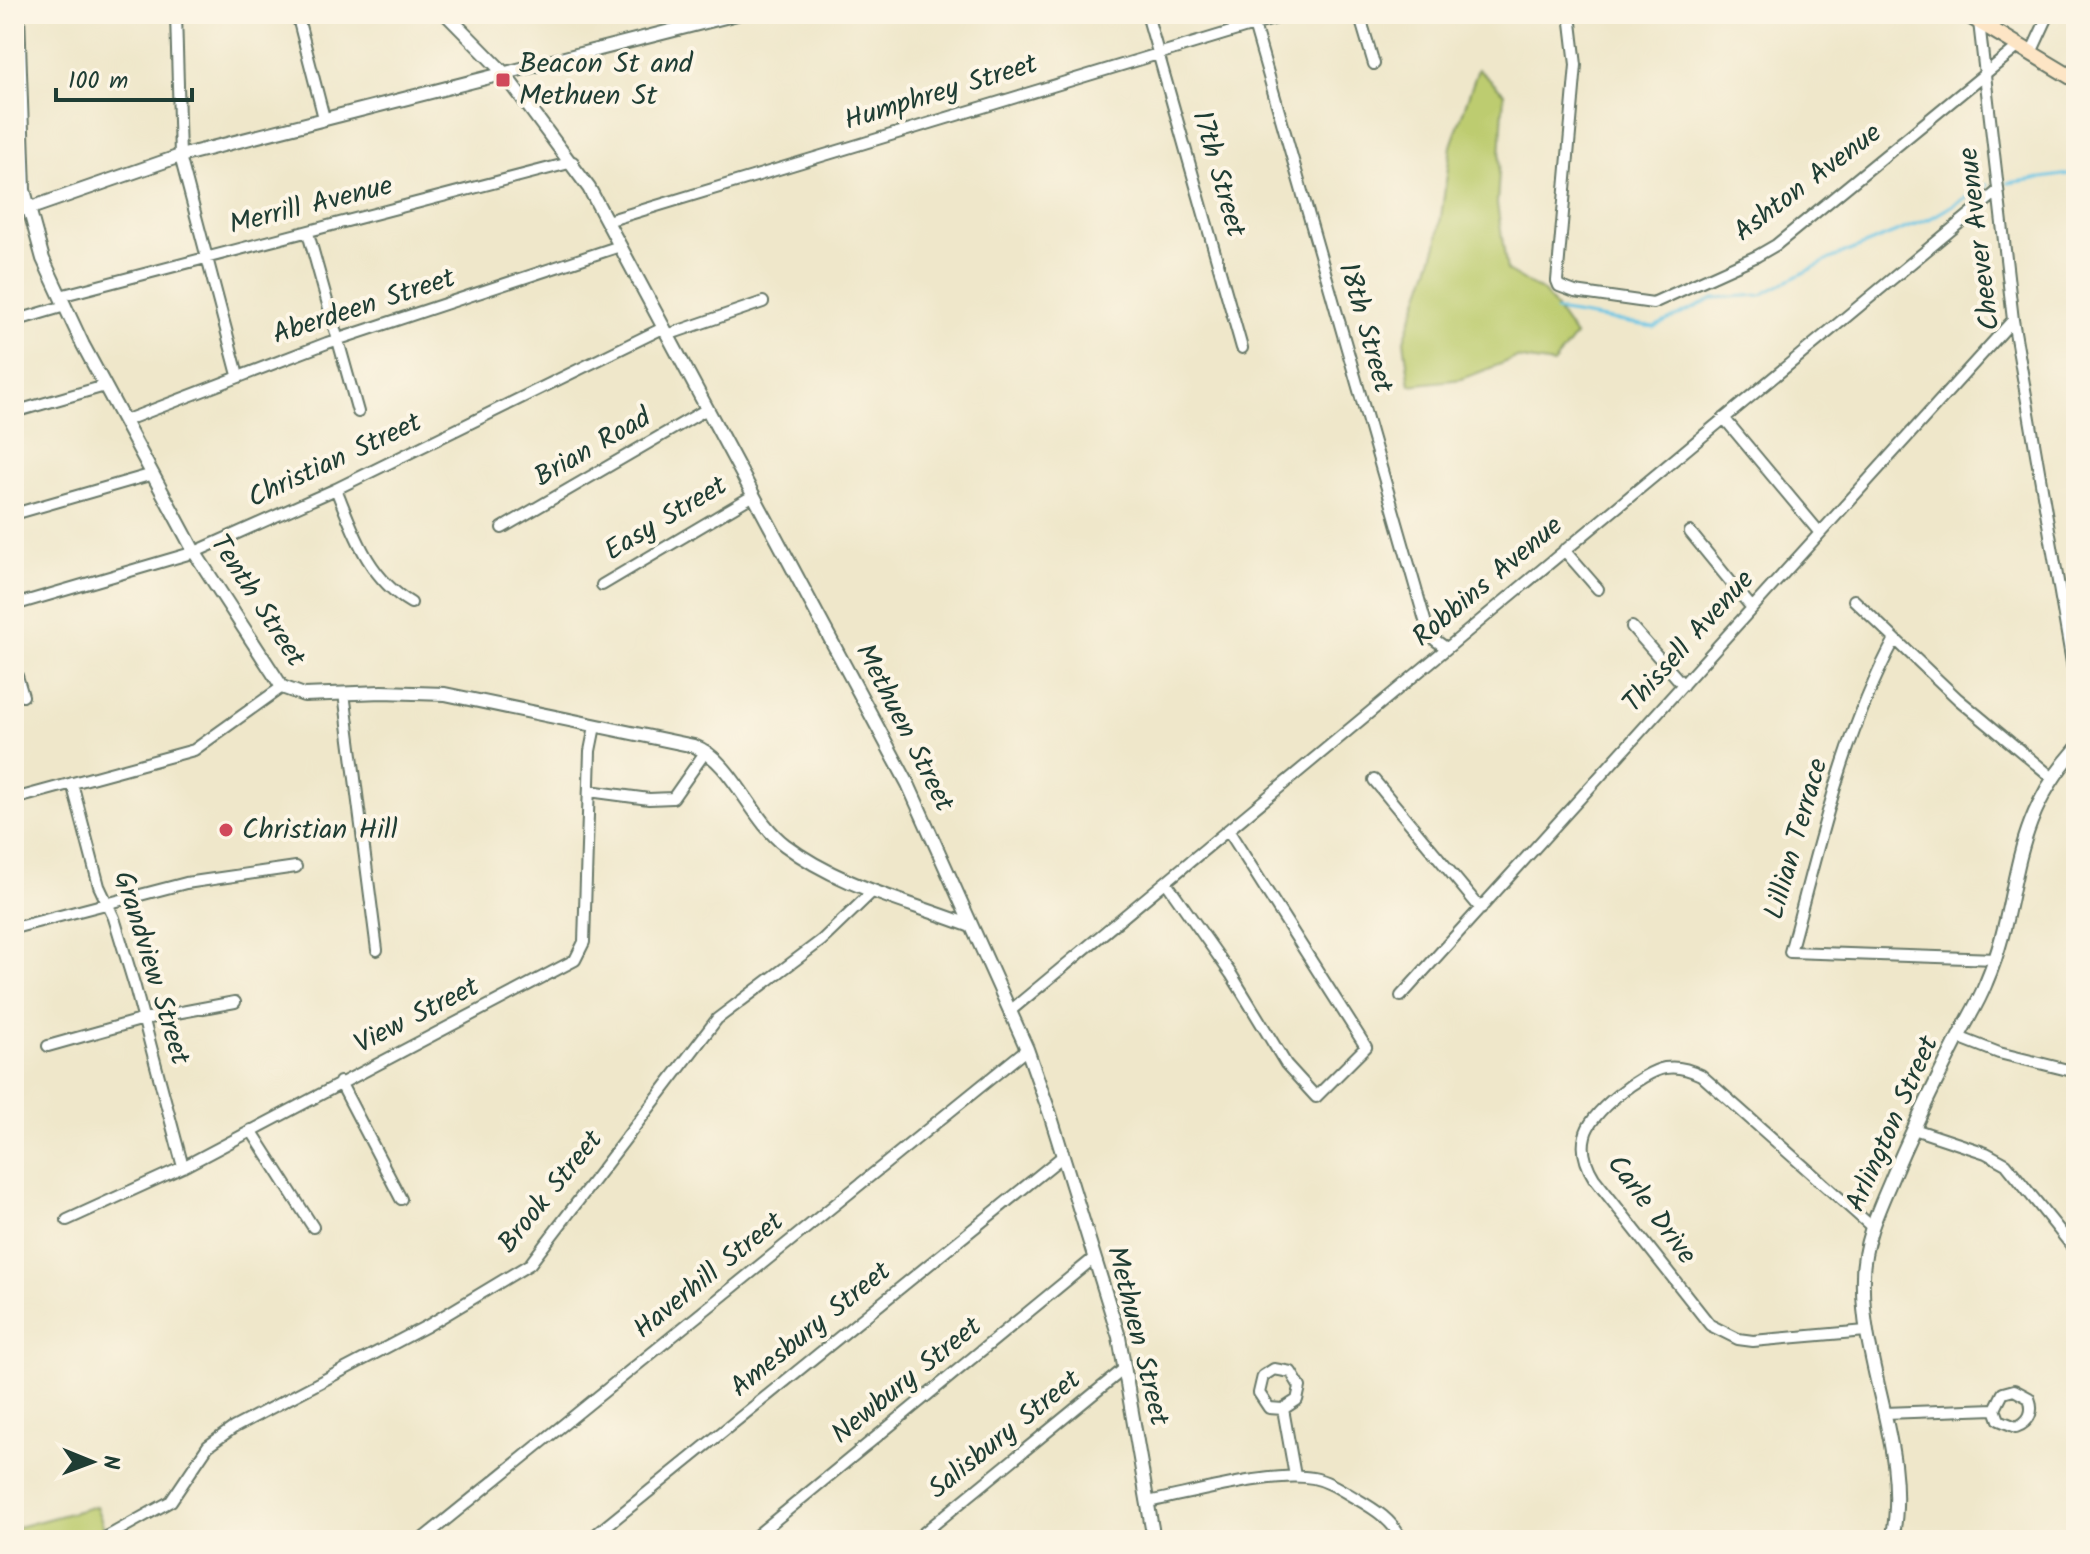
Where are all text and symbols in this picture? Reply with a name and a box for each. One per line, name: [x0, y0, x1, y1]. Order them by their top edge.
place label: Beacon St and Methuen St: [519, 42, 694, 119]
street label: Humphrey Street: [839, 42, 1044, 144]
scale bar: [56, 52, 192, 102]
text: 100 m: [68, 62, 128, 101]
marker: Beacon St and Methuen St: [494, 71, 512, 89]
street label: 17th Street: [1178, 105, 1258, 244]
street label: Ashton Avenue: [1724, 112, 1892, 254]
street label: Cheever Avenue: [1946, 144, 2014, 333]
street label: Merrill Avenue: [224, 164, 398, 248]
street label: Aberdeen Street: [267, 256, 462, 358]
street label: 18th Street: [1325, 258, 1405, 400]
street label: Brian Road: [526, 396, 661, 500]
street label: Christian Street: [241, 401, 430, 521]
street label: Easy Street: [596, 464, 737, 574]
street label: Robbins Avenue: [1402, 505, 1574, 659]
street label: Tenth Street: [197, 526, 318, 677]
street label: Thissell Avenue: [1612, 560, 1766, 724]
street label: Methuen Street: [842, 636, 966, 821]
street label: Lillian Terrace: [1753, 753, 1842, 925]
place label: Christian Hill: [242, 808, 398, 853]
marker: Christian Hill: [217, 821, 235, 839]
street label: Grandview Street: [100, 866, 202, 1072]
street label: View Street: [347, 965, 488, 1067]
street label: Arlington Street: [1834, 1028, 1952, 1219]
street label: Brook Street: [487, 1119, 616, 1264]
street label: Carle Drive: [1594, 1145, 1708, 1275]
street label: Haverhill Street: [624, 1200, 795, 1351]
street label: Methuen Street: [1093, 1241, 1181, 1432]
street label: Amesbury Street: [720, 1250, 902, 1409]
street label: Newbury Street: [822, 1305, 993, 1456]
street label: Salisbury Street: [918, 1358, 1092, 1511]
north arrow: [52, 1422, 132, 1502]
text: N: [92, 1455, 127, 1470]

